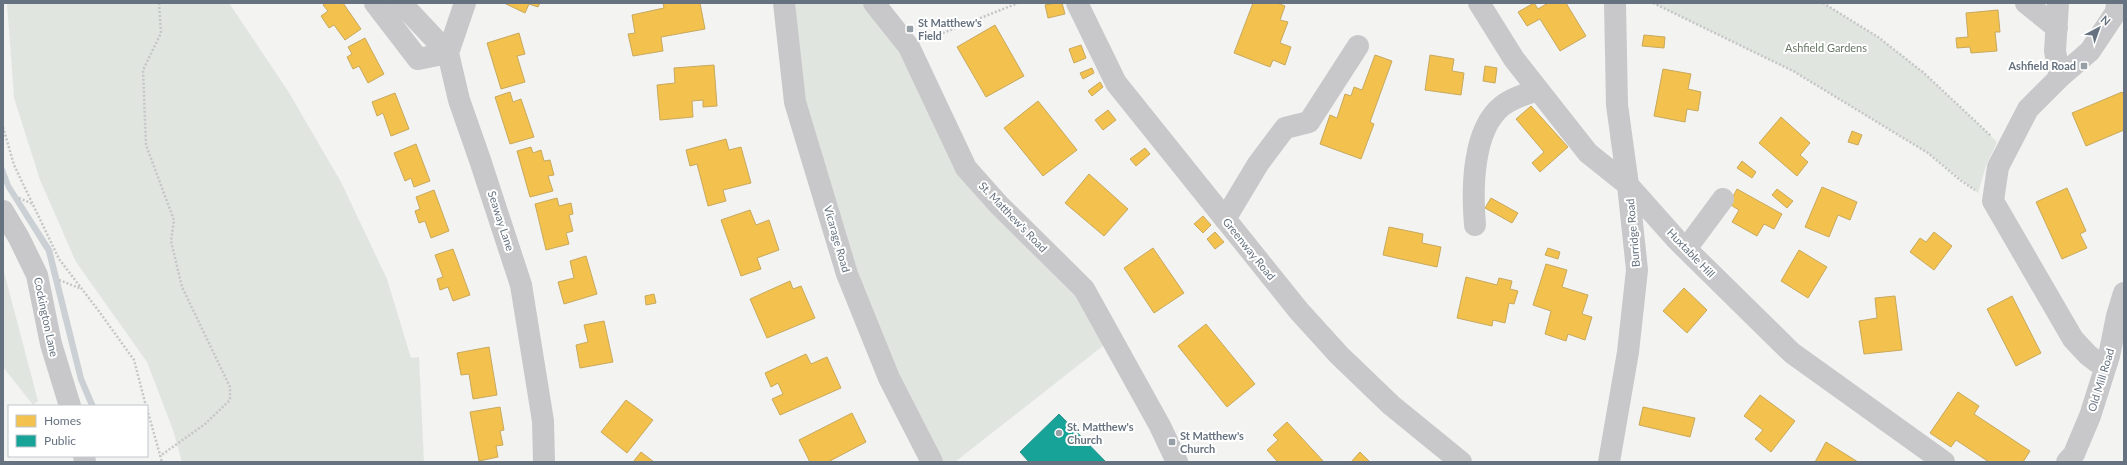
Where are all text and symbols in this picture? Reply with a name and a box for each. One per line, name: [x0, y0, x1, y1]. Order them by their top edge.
north arrow: [2079, 8, 2119, 48]
text: N: [2098, 12, 2113, 28]
place label: St Matthew's Field: [918, 16, 982, 42]
marker: St Matthew's Field: [905, 24, 915, 34]
park label: Ashfield Gardens: [1785, 41, 1867, 54]
place label: Ashfield Road: [2007, 59, 2076, 72]
marker: Ashfield Road: [2079, 61, 2089, 71]
street label: St. Matthew's Road: [976, 179, 1050, 255]
street label: Seaway Lane: [486, 189, 517, 253]
street label: Burridge Road: [1623, 198, 1642, 268]
street label: Vicarage Road: [822, 204, 853, 274]
street label: Greenway Road: [1220, 215, 1278, 282]
street label: Huxtable Hill: [1665, 226, 1718, 280]
street label: Cockington Lane: [32, 276, 61, 358]
street label: Old Mill Road: [2085, 347, 2116, 413]
legend: [8, 405, 148, 457]
text: Homes: [44, 413, 81, 428]
place label: St. Matthew's Church: [1067, 420, 1134, 446]
marker: St. Matthew's Church: [1054, 428, 1064, 438]
place label: St Matthew's Church: [1180, 429, 1244, 455]
text: Public: [44, 433, 76, 448]
marker: St Matthew's Church: [1167, 437, 1177, 447]

